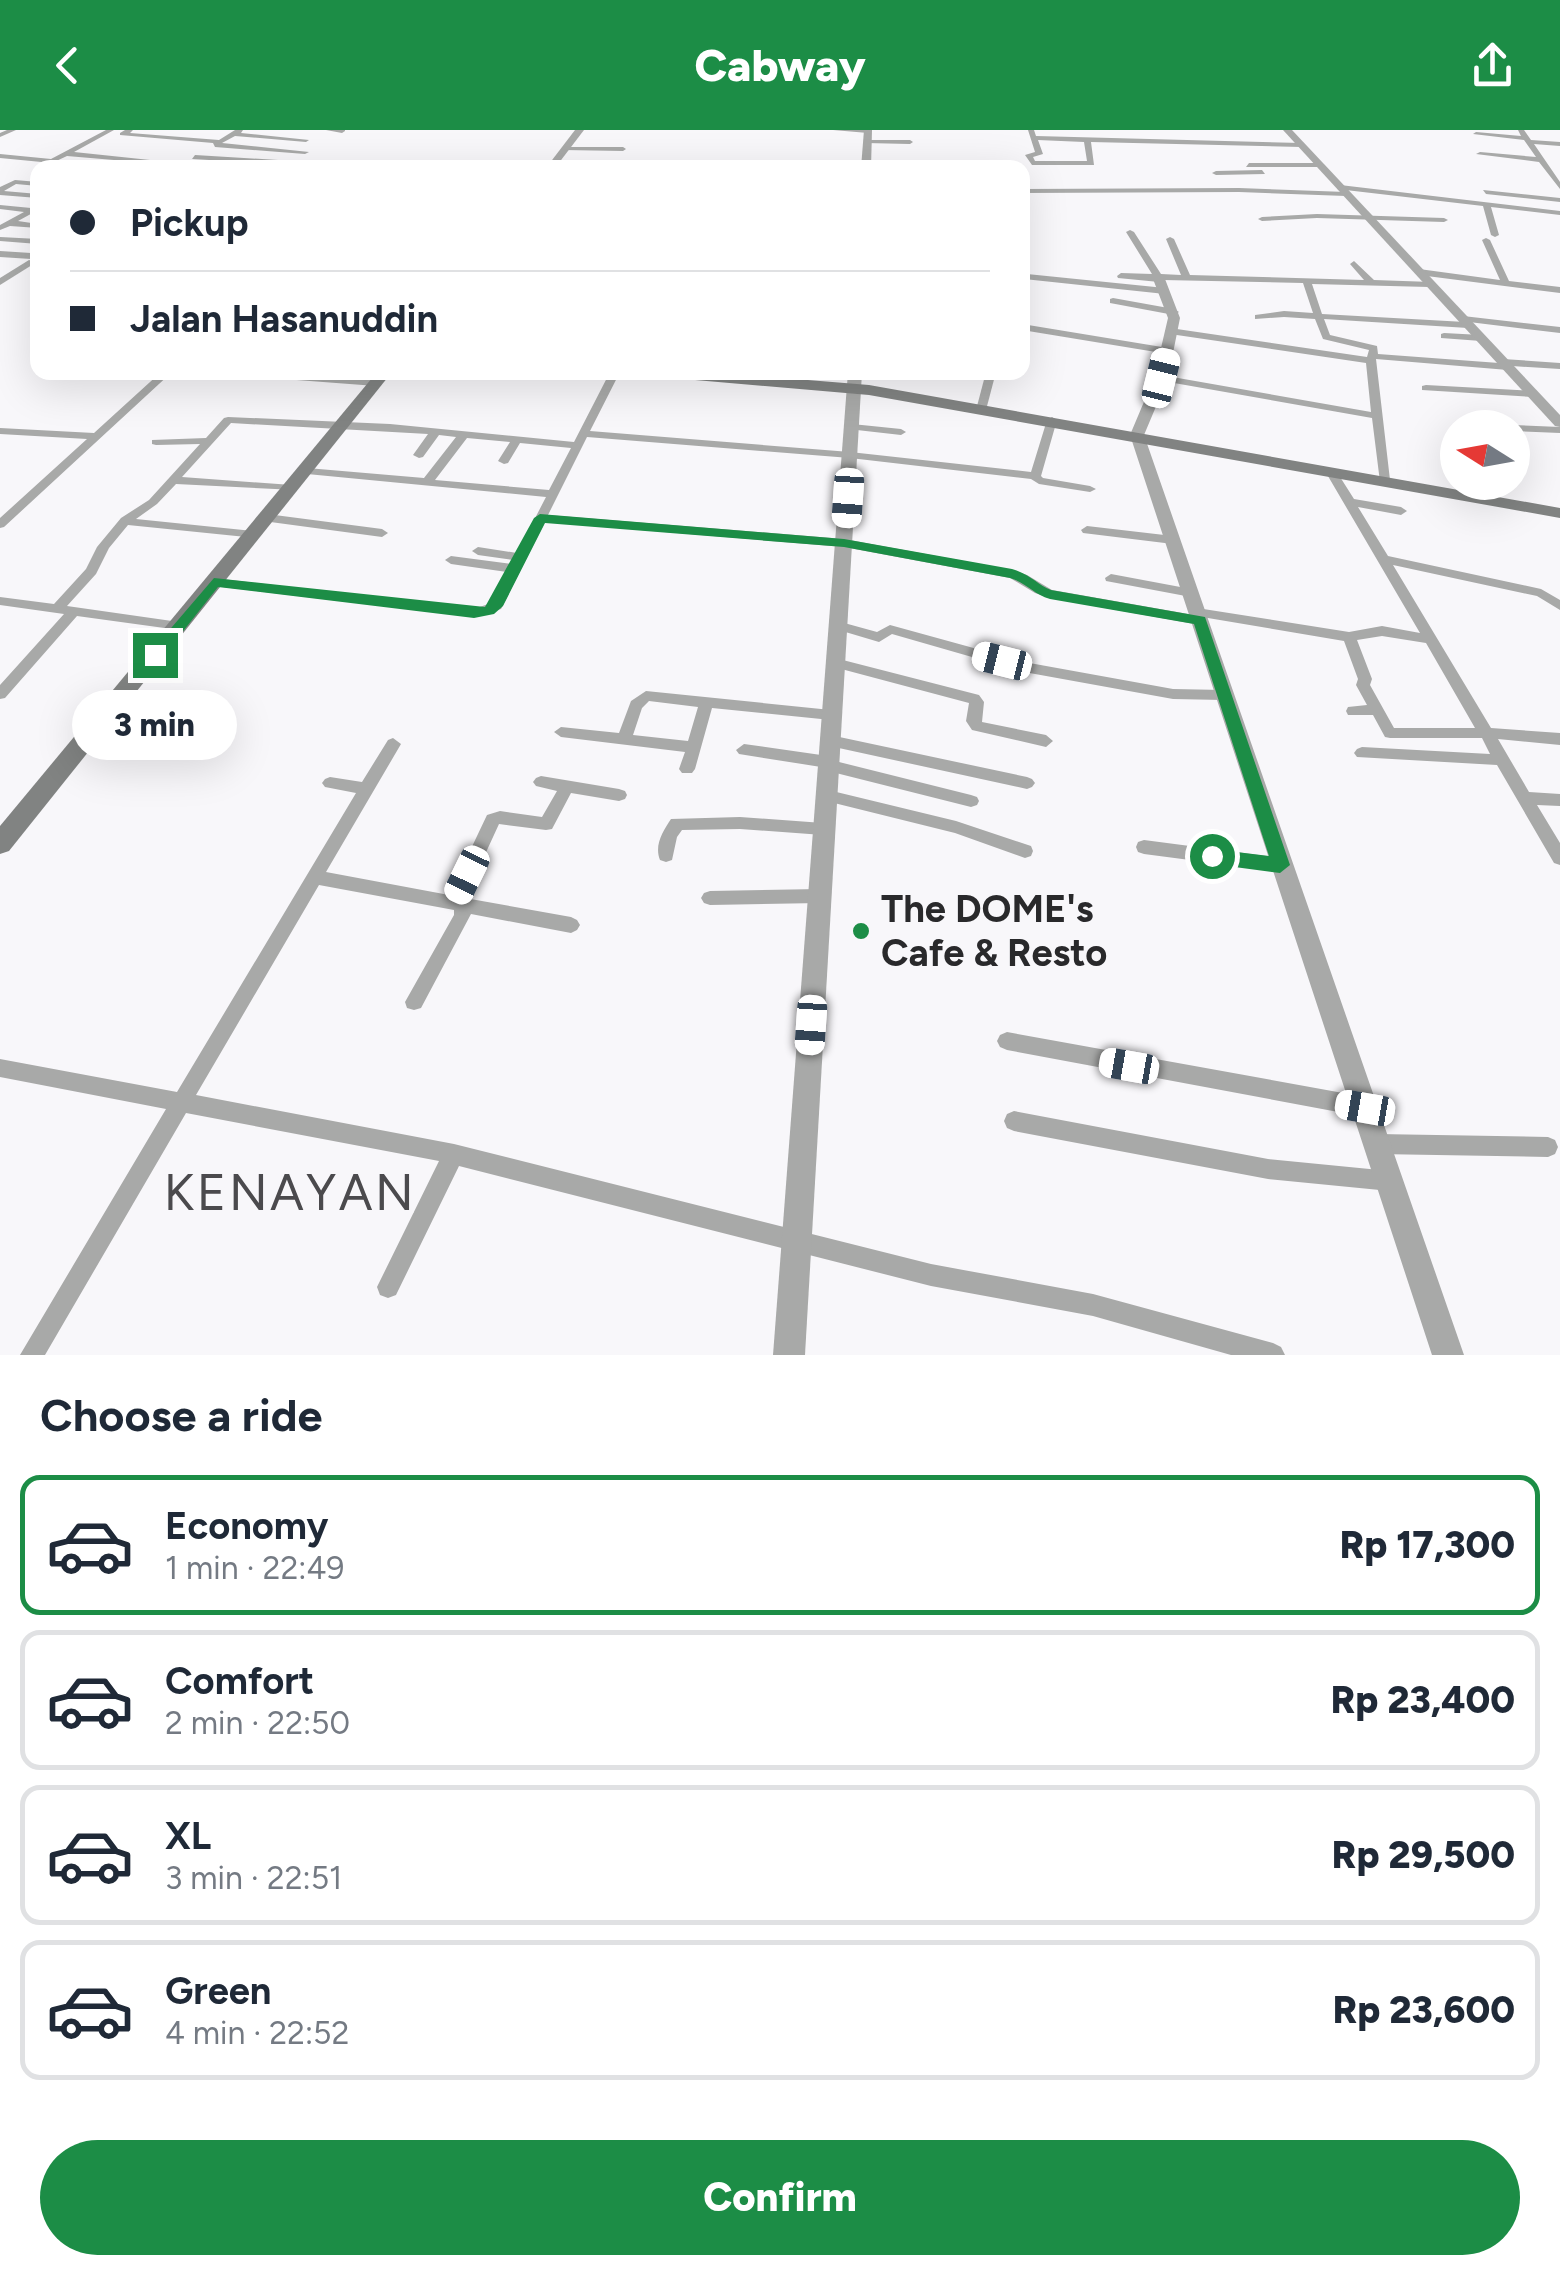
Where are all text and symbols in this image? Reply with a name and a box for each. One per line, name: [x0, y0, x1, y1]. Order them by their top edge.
icon: back: [40, 38, 95, 93]
text: Cabway: [694, 38, 866, 92]
icon: share: [1465, 38, 1520, 93]
text: Pickup: [130, 200, 248, 246]
text: Jalan Hasanuddin: [130, 296, 438, 342]
car: [1139, 345, 1183, 411]
north arrow: [1440, 410, 1530, 500]
map controls: [1440, 410, 1530, 500]
car: [831, 467, 865, 529]
route end: [133, 633, 178, 678]
car: [969, 639, 1035, 683]
callout: 3 min: [72, 690, 238, 760]
text: 3 min: [114, 706, 195, 744]
route start: [1190, 834, 1235, 879]
car: [440, 841, 494, 909]
place label: The DOME's Cafe & Resto: [881, 886, 1107, 976]
marker: The DOME's Cafe & Resto: [850, 920, 872, 942]
car: [794, 994, 828, 1056]
car: [1097, 1046, 1161, 1086]
car: [1333, 1088, 1397, 1128]
district label: KENAYAN: [164, 1162, 416, 1223]
text: Choose a ride: [40, 1388, 322, 1442]
icon: car: [45, 1500, 135, 1590]
text: Economy: [165, 1503, 328, 1549]
text: Rp 17,300: [1339, 1522, 1515, 1568]
text: 1 min · 22:49: [165, 1549, 344, 1587]
icon: car: [45, 1655, 135, 1745]
text: Comfort: [165, 1658, 314, 1704]
text: Rp 23,400: [1330, 1677, 1515, 1723]
text: 2 min · 22:50: [165, 1704, 350, 1742]
icon: car: [45, 1810, 135, 1900]
text: XL: [165, 1813, 211, 1859]
text: Rp 29,500: [1332, 1832, 1515, 1878]
text: 3 min · 22:51: [165, 1859, 342, 1897]
icon: car: [45, 1965, 135, 2055]
text: Green: [165, 1968, 271, 2014]
text: Rp 23,600: [1332, 1987, 1515, 2033]
text: 4 min · 22:52: [165, 2014, 349, 2052]
button: Confirm: [40, 2140, 1520, 2255]

